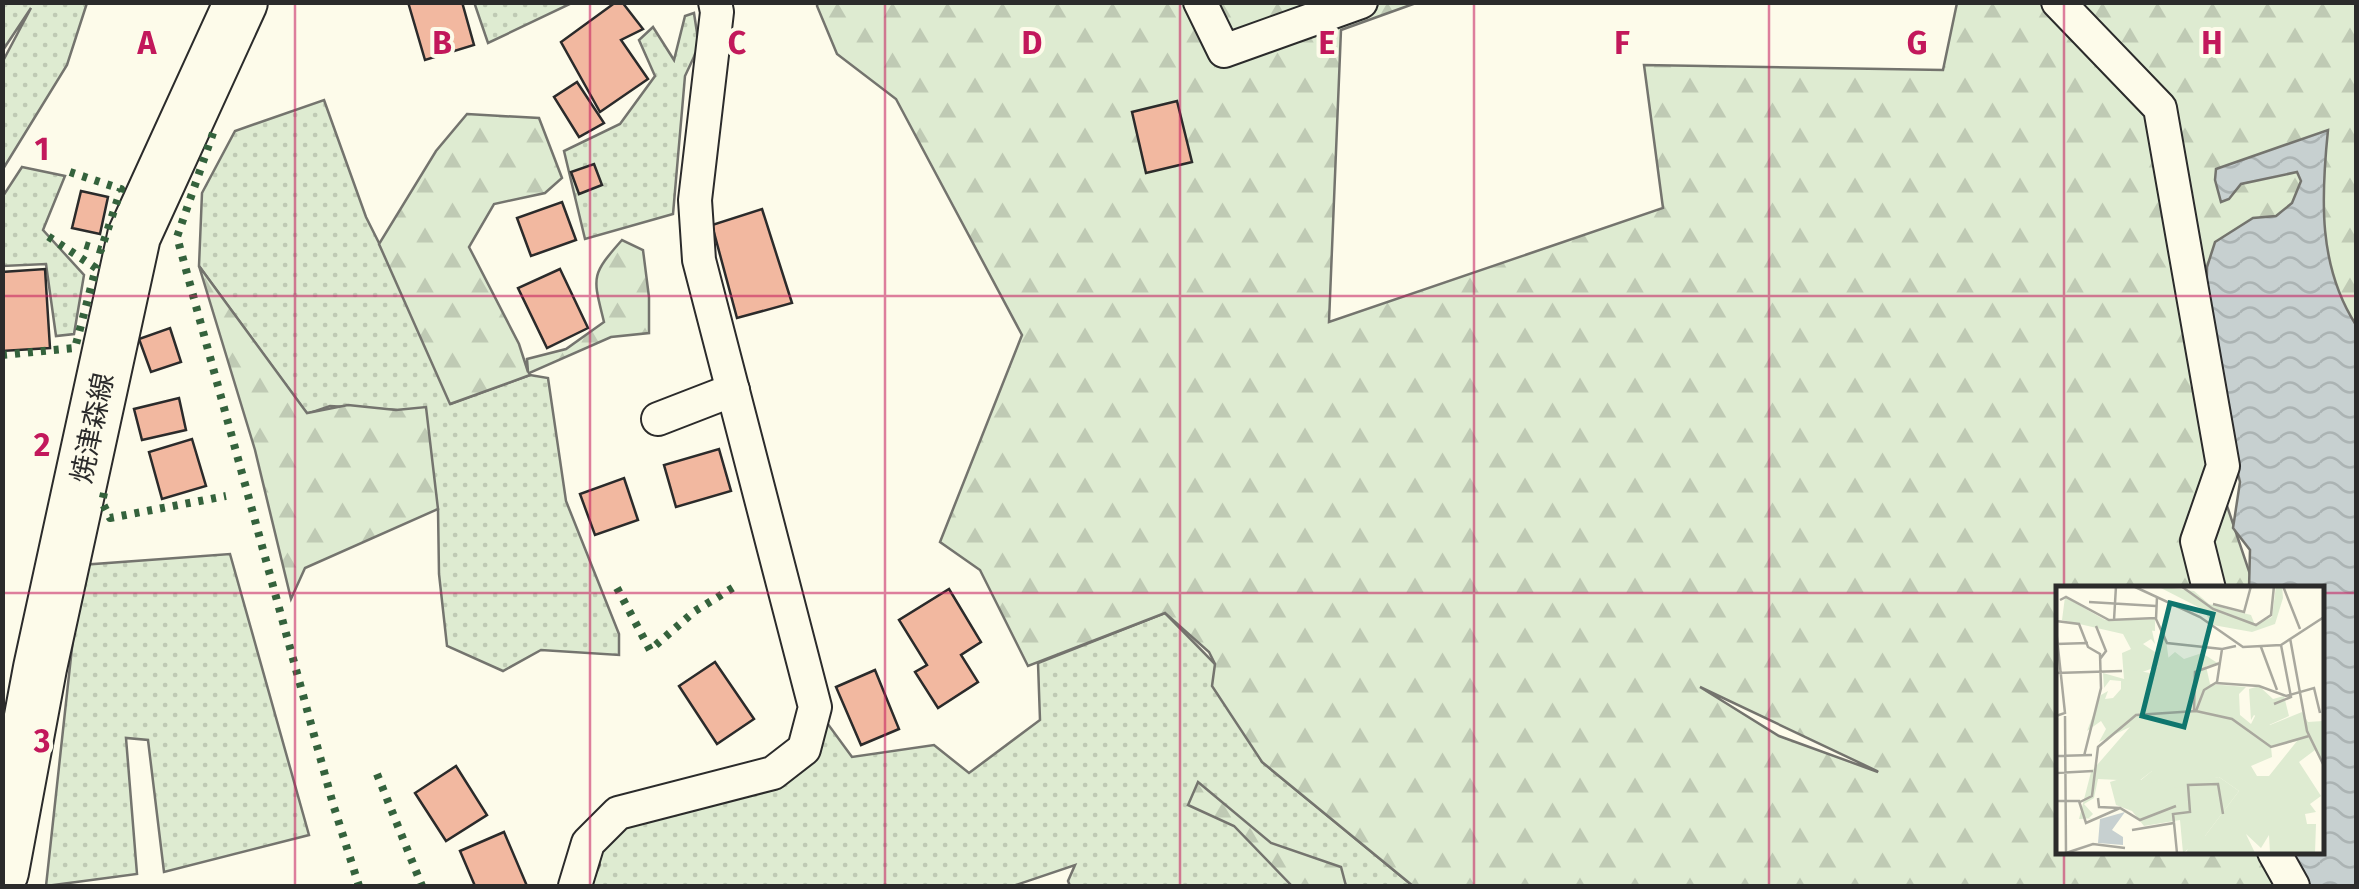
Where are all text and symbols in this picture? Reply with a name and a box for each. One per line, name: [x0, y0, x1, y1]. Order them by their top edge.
text: A: [137, 24, 158, 62]
text: B: [432, 24, 452, 62]
text: C: [728, 24, 747, 62]
text: D: [1022, 24, 1042, 62]
text: E: [1319, 24, 1335, 62]
text: F: [1614, 24, 1630, 62]
text: G: [1907, 24, 1927, 62]
text: H: [2201, 24, 2223, 62]
text: 1: [35, 130, 49, 168]
street label: 焼津森線: [65, 370, 120, 486]
text: 2: [34, 426, 50, 464]
inset map: [2056, 586, 2324, 854]
text: 3: [33, 722, 50, 760]

